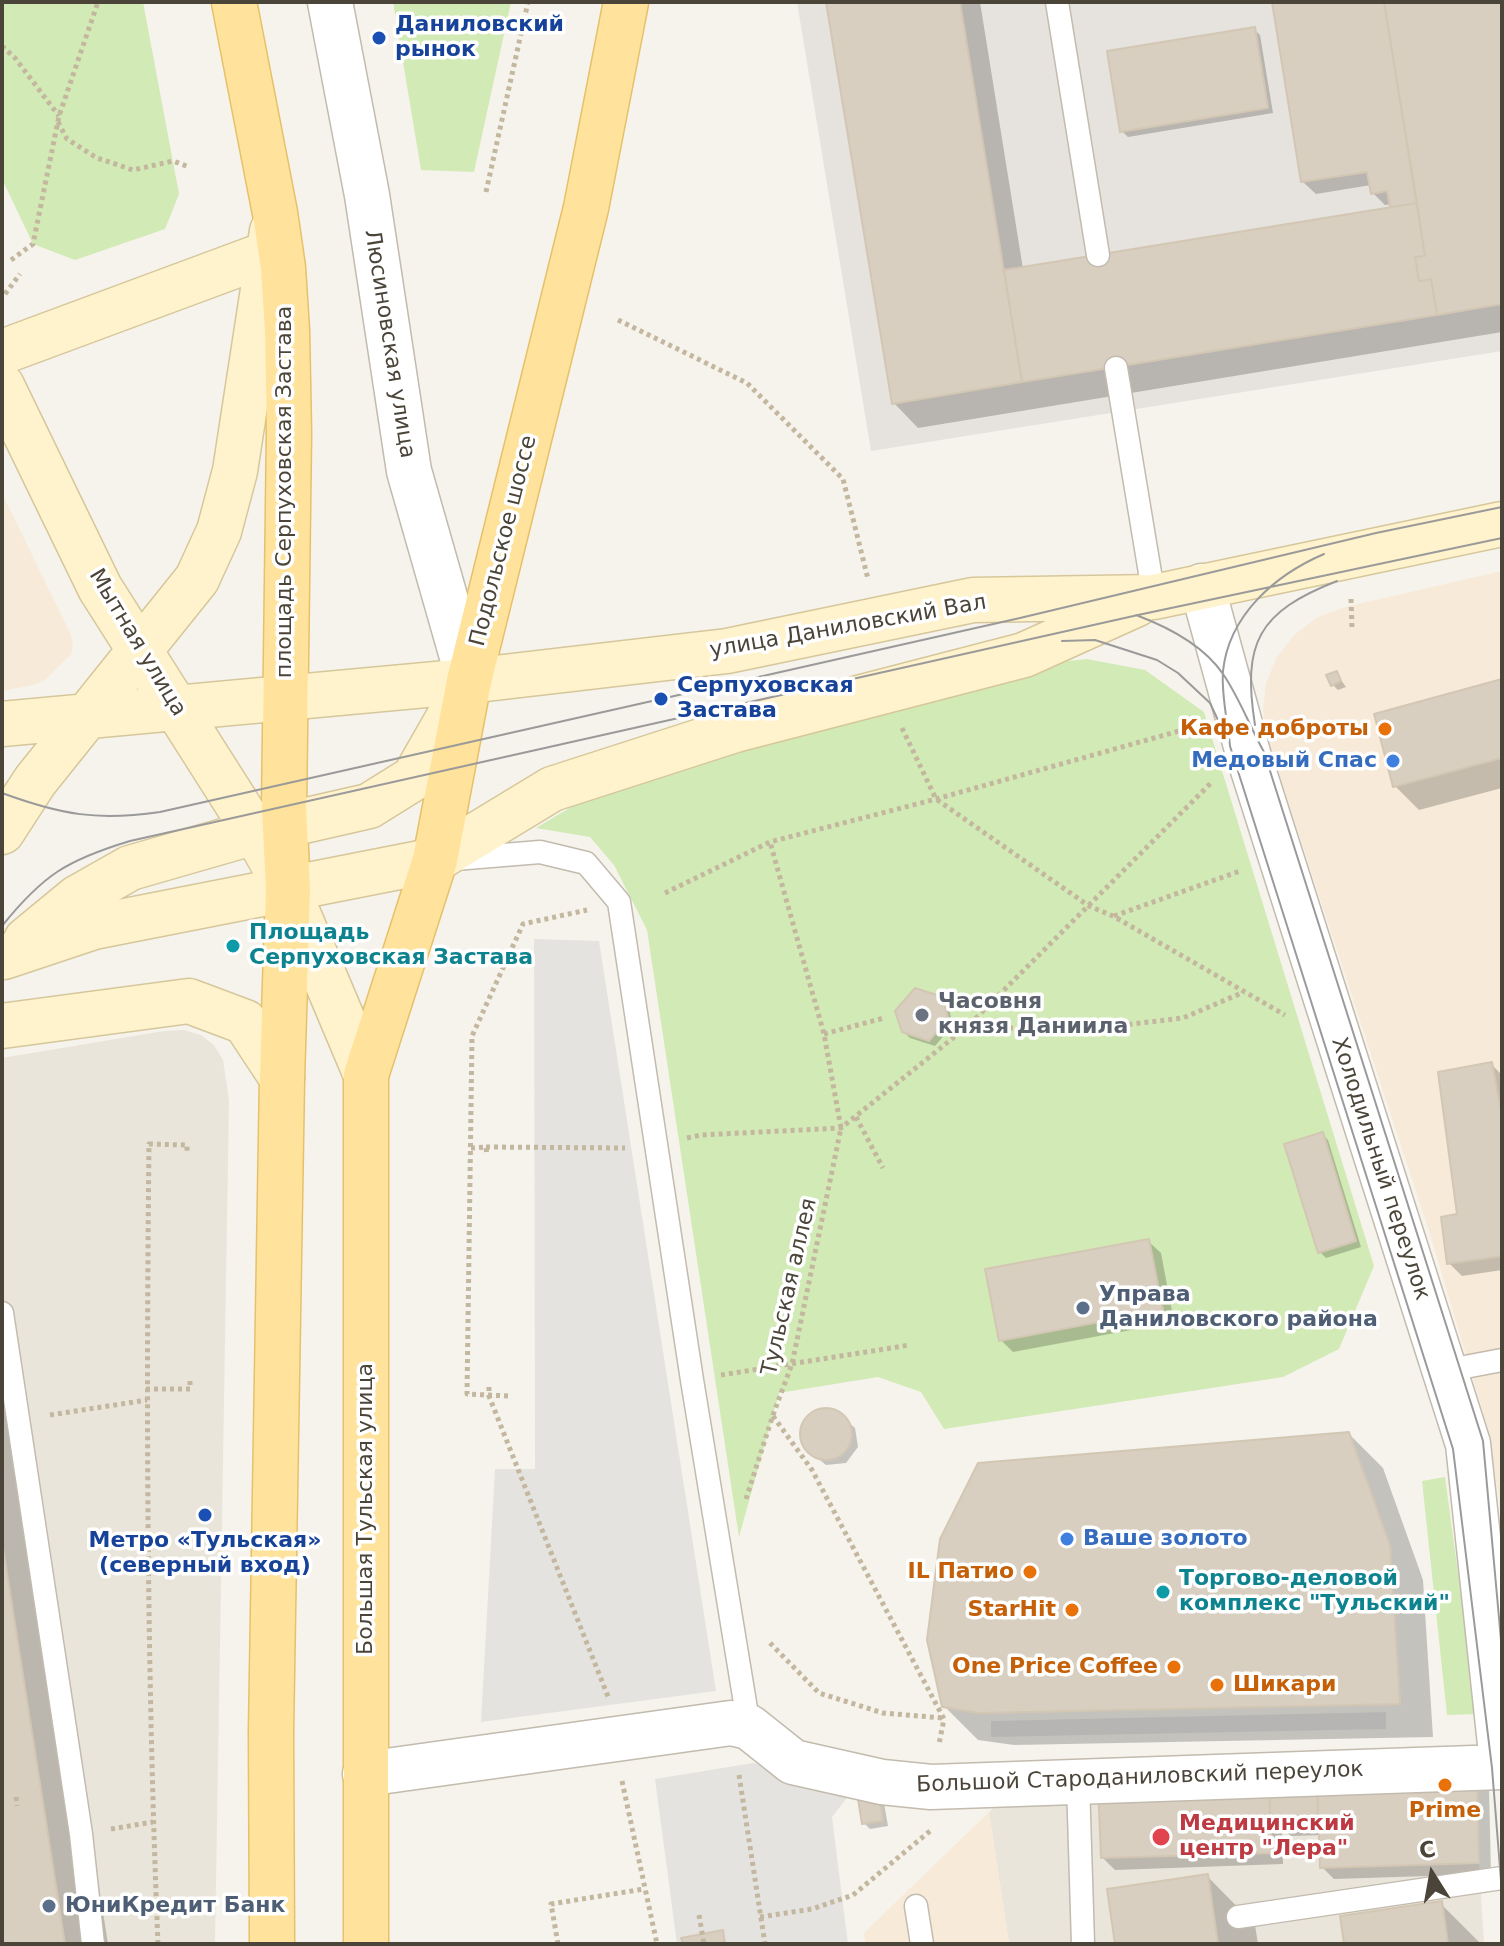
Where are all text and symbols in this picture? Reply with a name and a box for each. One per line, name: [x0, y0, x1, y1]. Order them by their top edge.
place label: Даниловский рынок: [395, 12, 564, 64]
marker: Даниловский рынок: [370, 29, 388, 47]
street label: Люсиновская улица: [358, 228, 420, 460]
street label: площадь Серпуховская Застава: [272, 306, 298, 678]
street label: Подольское шоссе: [465, 433, 543, 649]
street label: Мытная улица: [83, 565, 191, 721]
street label: улица Даниловский Вал: [708, 590, 988, 664]
place label: Серпуховская Застава: [677, 673, 854, 724]
marker: Серпуховская Застава: [652, 690, 670, 708]
place label: Кафе доброты: [1180, 716, 1369, 742]
marker: Кафе доброты: [1376, 720, 1394, 738]
place label: Медовый Спас: [1191, 748, 1377, 774]
marker: Медовый Спас: [1384, 752, 1402, 770]
place label: Площадь Серпуховская Застава: [249, 920, 533, 972]
marker: Площадь Серпуховская Застава: [224, 937, 242, 955]
place label: Часовня князя Даниила: [938, 989, 1128, 1040]
marker: Часовня князя Даниила: [913, 1006, 931, 1024]
street label: Холодильный переулок: [1325, 1034, 1435, 1304]
street label: Тульская аллея: [757, 1196, 823, 1378]
place label: Управа Даниловского района: [1099, 1282, 1378, 1334]
marker: Управа Даниловского района: [1074, 1299, 1092, 1317]
street label: Большая Тульская улица: [353, 1363, 379, 1655]
marker: Метро «Тульская» (северный вход): [196, 1506, 214, 1524]
place label: Ваше золото: [1083, 1526, 1248, 1552]
place label: Метро «Тульская» (северный вход): [89, 1528, 321, 1580]
marker: Ваше золото: [1058, 1530, 1076, 1548]
place label: IL Патио: [908, 1559, 1014, 1585]
marker: IL Патио: [1021, 1563, 1039, 1581]
place label: Торгово-деловой комплекс "Тульский": [1179, 1566, 1450, 1618]
marker: Торгово-деловой комплекс "Тульский": [1154, 1583, 1172, 1601]
place label: StarHit: [967, 1597, 1056, 1623]
marker: StarHit: [1063, 1601, 1081, 1619]
place label: One Price Coffee: [952, 1654, 1158, 1680]
marker: One Price Coffee: [1165, 1658, 1183, 1676]
place label: Шикари: [1233, 1672, 1337, 1698]
marker: Шикари: [1208, 1676, 1226, 1694]
street label: Большой Староданиловский переулок: [916, 1757, 1364, 1799]
marker: Prime: [1436, 1776, 1454, 1794]
place label: Prime: [1409, 1798, 1481, 1824]
place label: Медицинский центр "Лера": [1179, 1811, 1355, 1862]
marker: Медицинский центр "Лера": [1150, 1826, 1172, 1848]
north arrow: [1392, 1834, 1472, 1914]
text: С: [1417, 1836, 1438, 1864]
place label: ЮниКредит Банк: [65, 1893, 285, 1919]
marker: ЮниКредит Банк: [40, 1897, 58, 1915]

